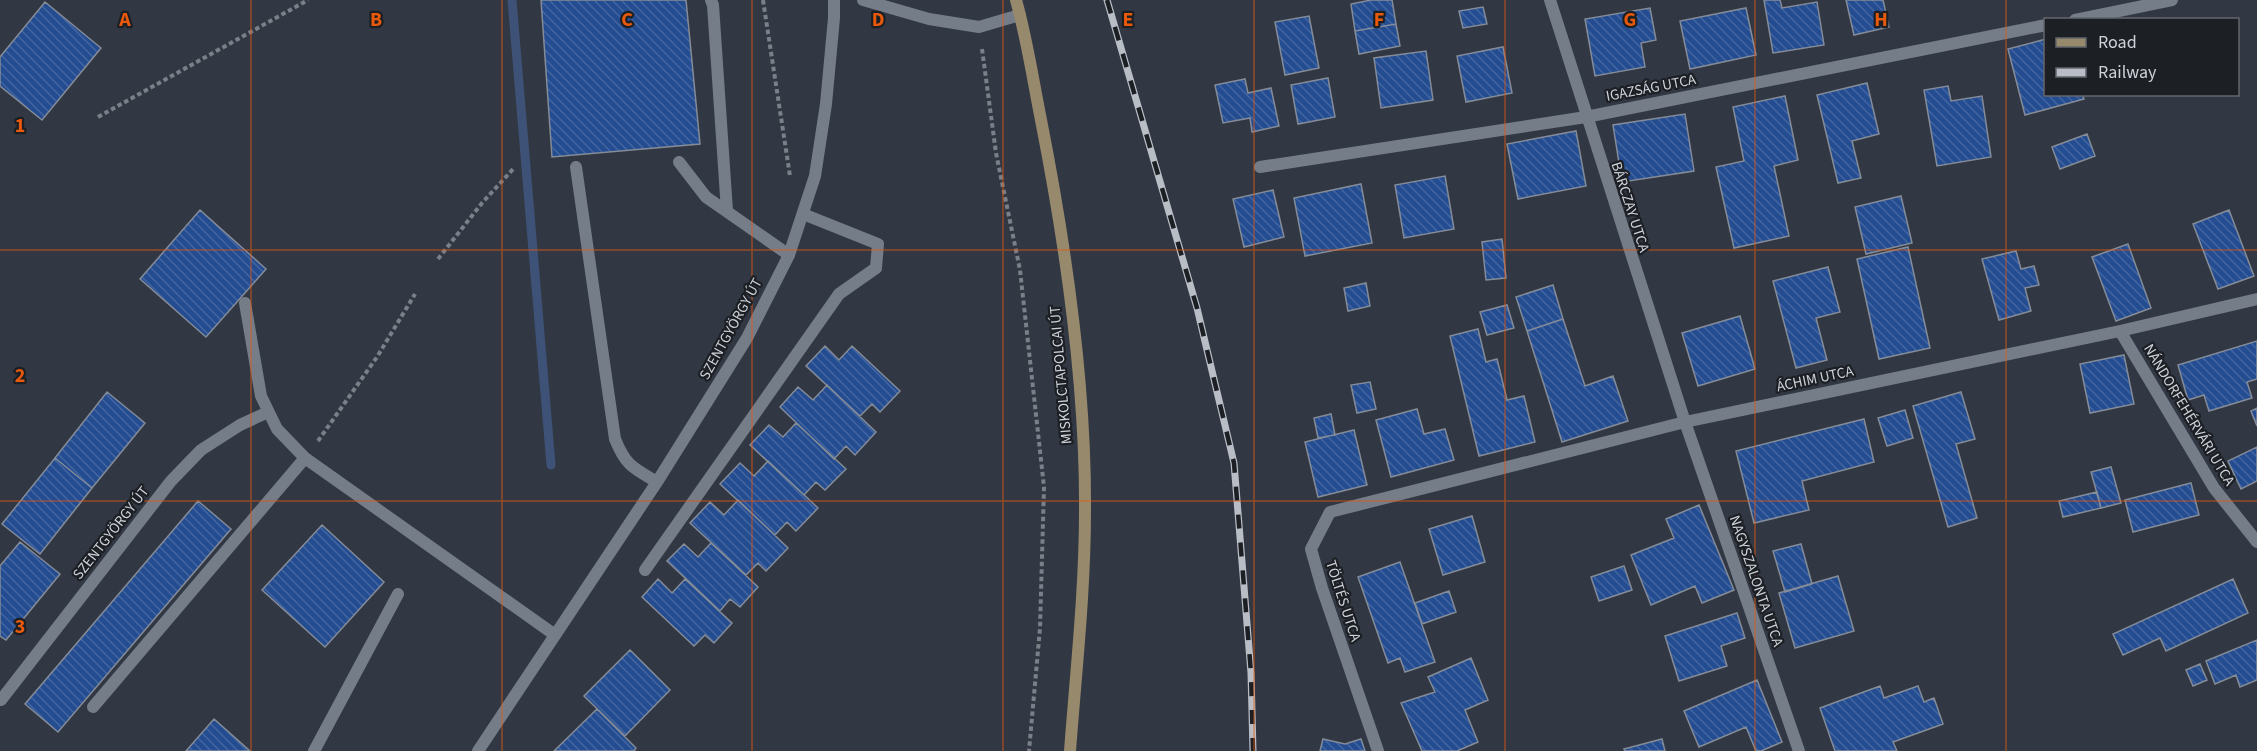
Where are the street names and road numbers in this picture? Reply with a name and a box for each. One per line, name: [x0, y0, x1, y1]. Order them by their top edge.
street label: IGAZSÁG UTCA: [1604, 69, 1699, 107]
street label: BÁRCZAY UTCA: [1605, 159, 1655, 256]
street label: SZENTGYÖRGY ÚT: [694, 274, 768, 384]
street label: MISKOLCTAPOLCAI ÚT: [1044, 305, 1078, 445]
street label: NÁNDORFEHÉRVÁRI UTCA: [2138, 340, 2240, 491]
street label: ÁCHIM UTCA: [1775, 360, 1856, 397]
street label: SZENTGYÖRGY ÚT: [68, 482, 154, 584]
street label: NAGYSZALONTA UTCA: [1724, 513, 1789, 650]
street label: TÖLTÉS UTCA: [1320, 558, 1366, 645]

